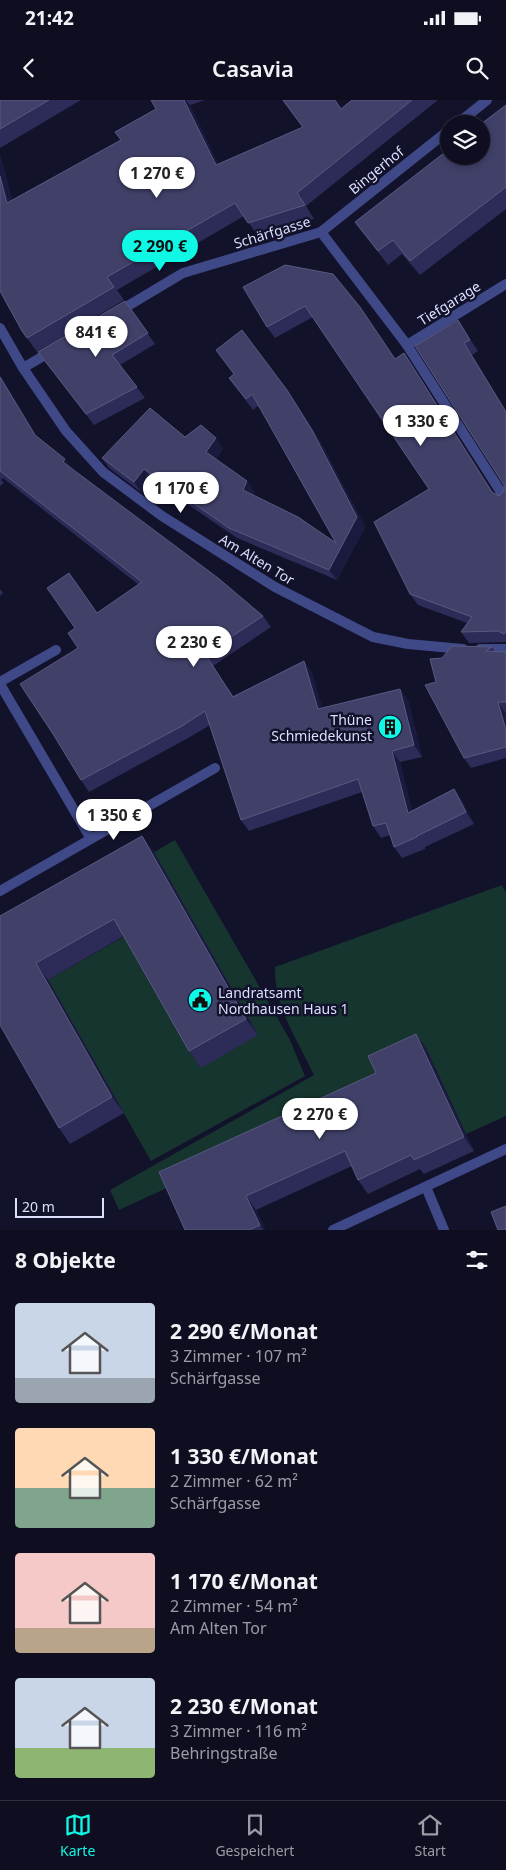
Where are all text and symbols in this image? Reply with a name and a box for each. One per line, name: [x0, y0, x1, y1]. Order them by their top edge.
text: 21:42: [25, 5, 74, 31]
text: Casavia: [212, 53, 294, 83]
icon: back: [15, 54, 43, 82]
icon: search: [463, 54, 491, 82]
map controls: [440, 115, 490, 165]
button: layers: [440, 115, 490, 165]
street label: Bingerhof: [345, 141, 408, 198]
pin: 1 270 €: [111, 156, 203, 199]
text: 1 270 €: [130, 162, 184, 184]
street label: Schärfgasse: [231, 211, 313, 253]
pin: 2 290 €: [114, 230, 206, 272]
text: 2 290 €: [133, 235, 187, 257]
street label: Tiefgarage: [414, 276, 484, 330]
pin: 841 €: [61, 316, 131, 358]
text: 841 €: [76, 321, 116, 343]
pin: 1 330 €: [375, 404, 467, 447]
text: 1 330 €: [394, 410, 448, 432]
pin: 1 170 €: [135, 472, 227, 514]
text: 1 170 €: [154, 477, 208, 499]
street label: Am Alten Tor: [216, 529, 298, 589]
pin: 2 230 €: [148, 626, 240, 668]
text: 2 230 €: [167, 631, 221, 653]
place label: Thüne Schmiedekunst: [271, 710, 372, 745]
building icon: Thüne Schmiedekunst: [377, 714, 403, 740]
pin: 1 350 €: [68, 798, 160, 841]
text: 1 350 €: [87, 804, 141, 826]
place label: Landratsamt Nordhausen Haus 1: [218, 983, 349, 1018]
public building icon: Landratsamt Nordhausen Haus 1: [187, 987, 213, 1013]
pin: 2 270 €: [274, 1098, 366, 1140]
text: 2 270 €: [293, 1103, 347, 1125]
scale bar: [15, 1195, 104, 1218]
text: 20 m: [22, 1197, 55, 1216]
text: 8 Objekte: [15, 1246, 116, 1274]
icon: filters: [463, 1246, 491, 1274]
text: 2 290 €/Monat: [170, 1317, 318, 1345]
icon: home: [55, 1323, 115, 1383]
text: 3 Zimmer · 107 m²: [170, 1345, 307, 1367]
text: Schärfgasse: [170, 1367, 261, 1389]
text: 1 330 €/Monat: [170, 1442, 318, 1470]
icon: home: [55, 1448, 115, 1508]
text: 2 Zimmer · 62 m²: [170, 1470, 298, 1492]
text: Schärfgasse: [170, 1492, 261, 1514]
text: 1 170 €/Monat: [170, 1567, 318, 1595]
icon: home: [55, 1573, 115, 1633]
text: 2 Zimmer · 54 m²: [170, 1595, 298, 1617]
text: Am Alten Tor: [170, 1617, 267, 1639]
text: 2 230 €/Monat: [170, 1692, 318, 1720]
icon: home: [55, 1698, 115, 1758]
text: 3 Zimmer · 116 m²: [170, 1720, 307, 1742]
text: Behringstraße: [170, 1742, 278, 1764]
tab: Karte: [60, 1811, 95, 1860]
tab: Gespeichert: [215, 1811, 294, 1860]
tab: Start: [414, 1811, 446, 1860]

